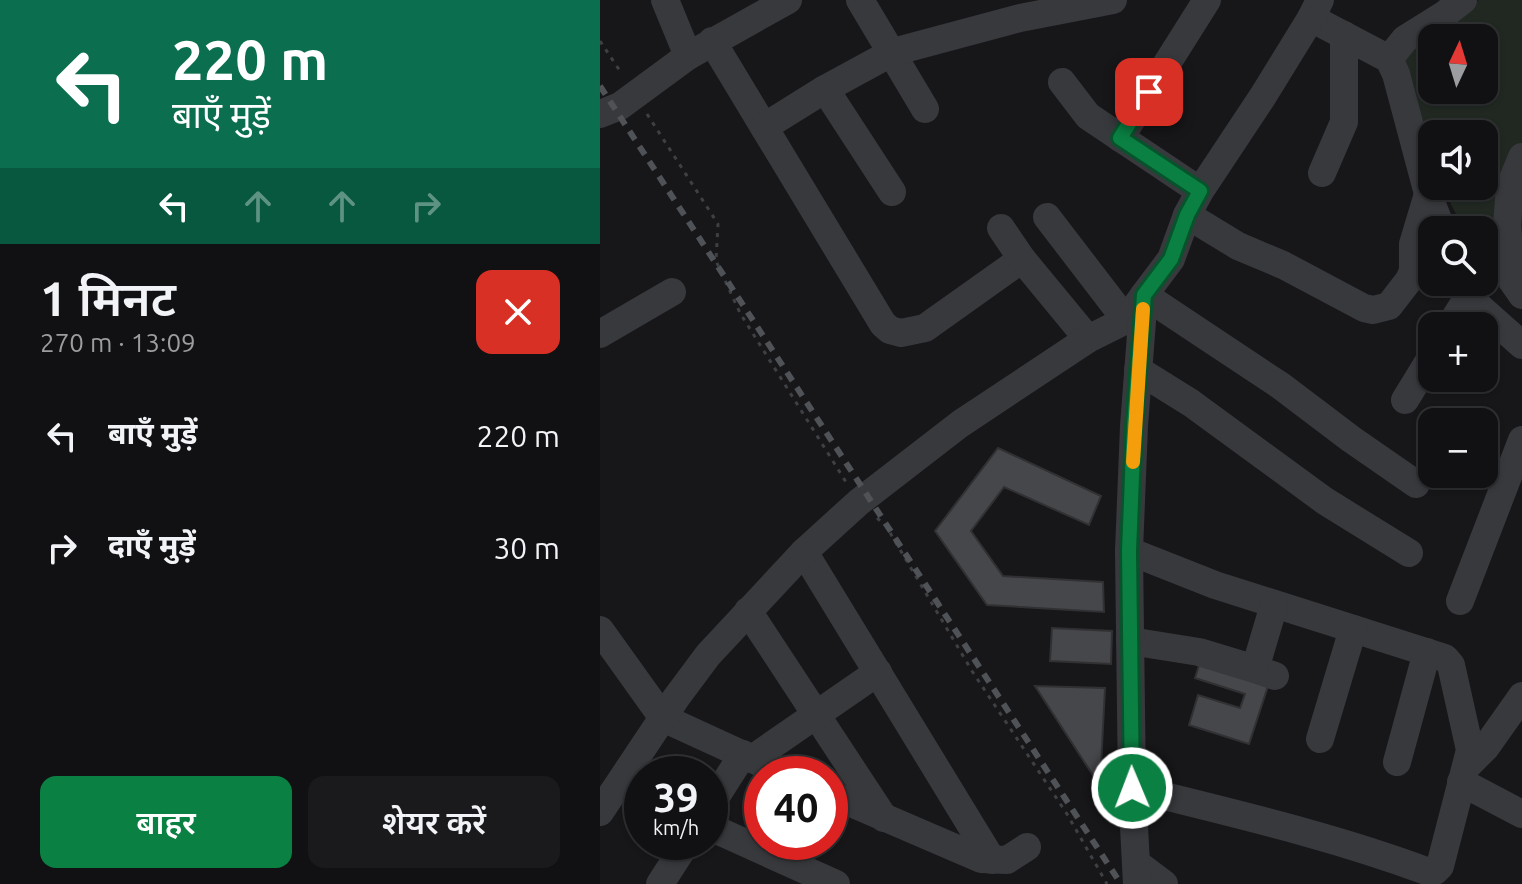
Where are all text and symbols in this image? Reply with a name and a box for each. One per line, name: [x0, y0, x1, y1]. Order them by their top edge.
north arrow: [1418, 24, 1498, 104]
map controls: [1418, 24, 1498, 488]
text: 220 m: [172, 28, 328, 91]
icon: left: [40, 32, 144, 136]
pin: [1115, 58, 1183, 126]
icon: arrive: [1127, 70, 1171, 114]
text: बाएँ मुड़ें: [172, 94, 271, 135]
button: sound: [1418, 120, 1498, 200]
icon: left: [152, 184, 196, 228]
icon: ahead: [236, 184, 280, 228]
icon: ahead: [320, 184, 364, 228]
icon: right: [404, 184, 448, 228]
button: search: [1418, 216, 1498, 296]
button: close: [476, 270, 560, 354]
text: 1 मिनट: [40, 271, 176, 325]
button: +: [1418, 312, 1498, 392]
text: 270 m · 13:09: [40, 328, 196, 357]
button: −: [1418, 408, 1498, 488]
icon: left: [40, 414, 84, 458]
text: बाएँ मुड़ें: [108, 416, 197, 450]
text: 220 m: [476, 419, 560, 453]
icon: right: [40, 526, 84, 570]
text: दाएँ मुड़ें: [108, 528, 196, 562]
text: 30 m: [493, 531, 560, 565]
position arrow: [1090, 746, 1174, 830]
speed limit sign: 40: [744, 756, 848, 860]
text: 39: [653, 775, 699, 820]
button: बाहर: [40, 776, 292, 868]
button: शेयर करें: [308, 776, 560, 868]
text: km/h: [653, 816, 699, 839]

